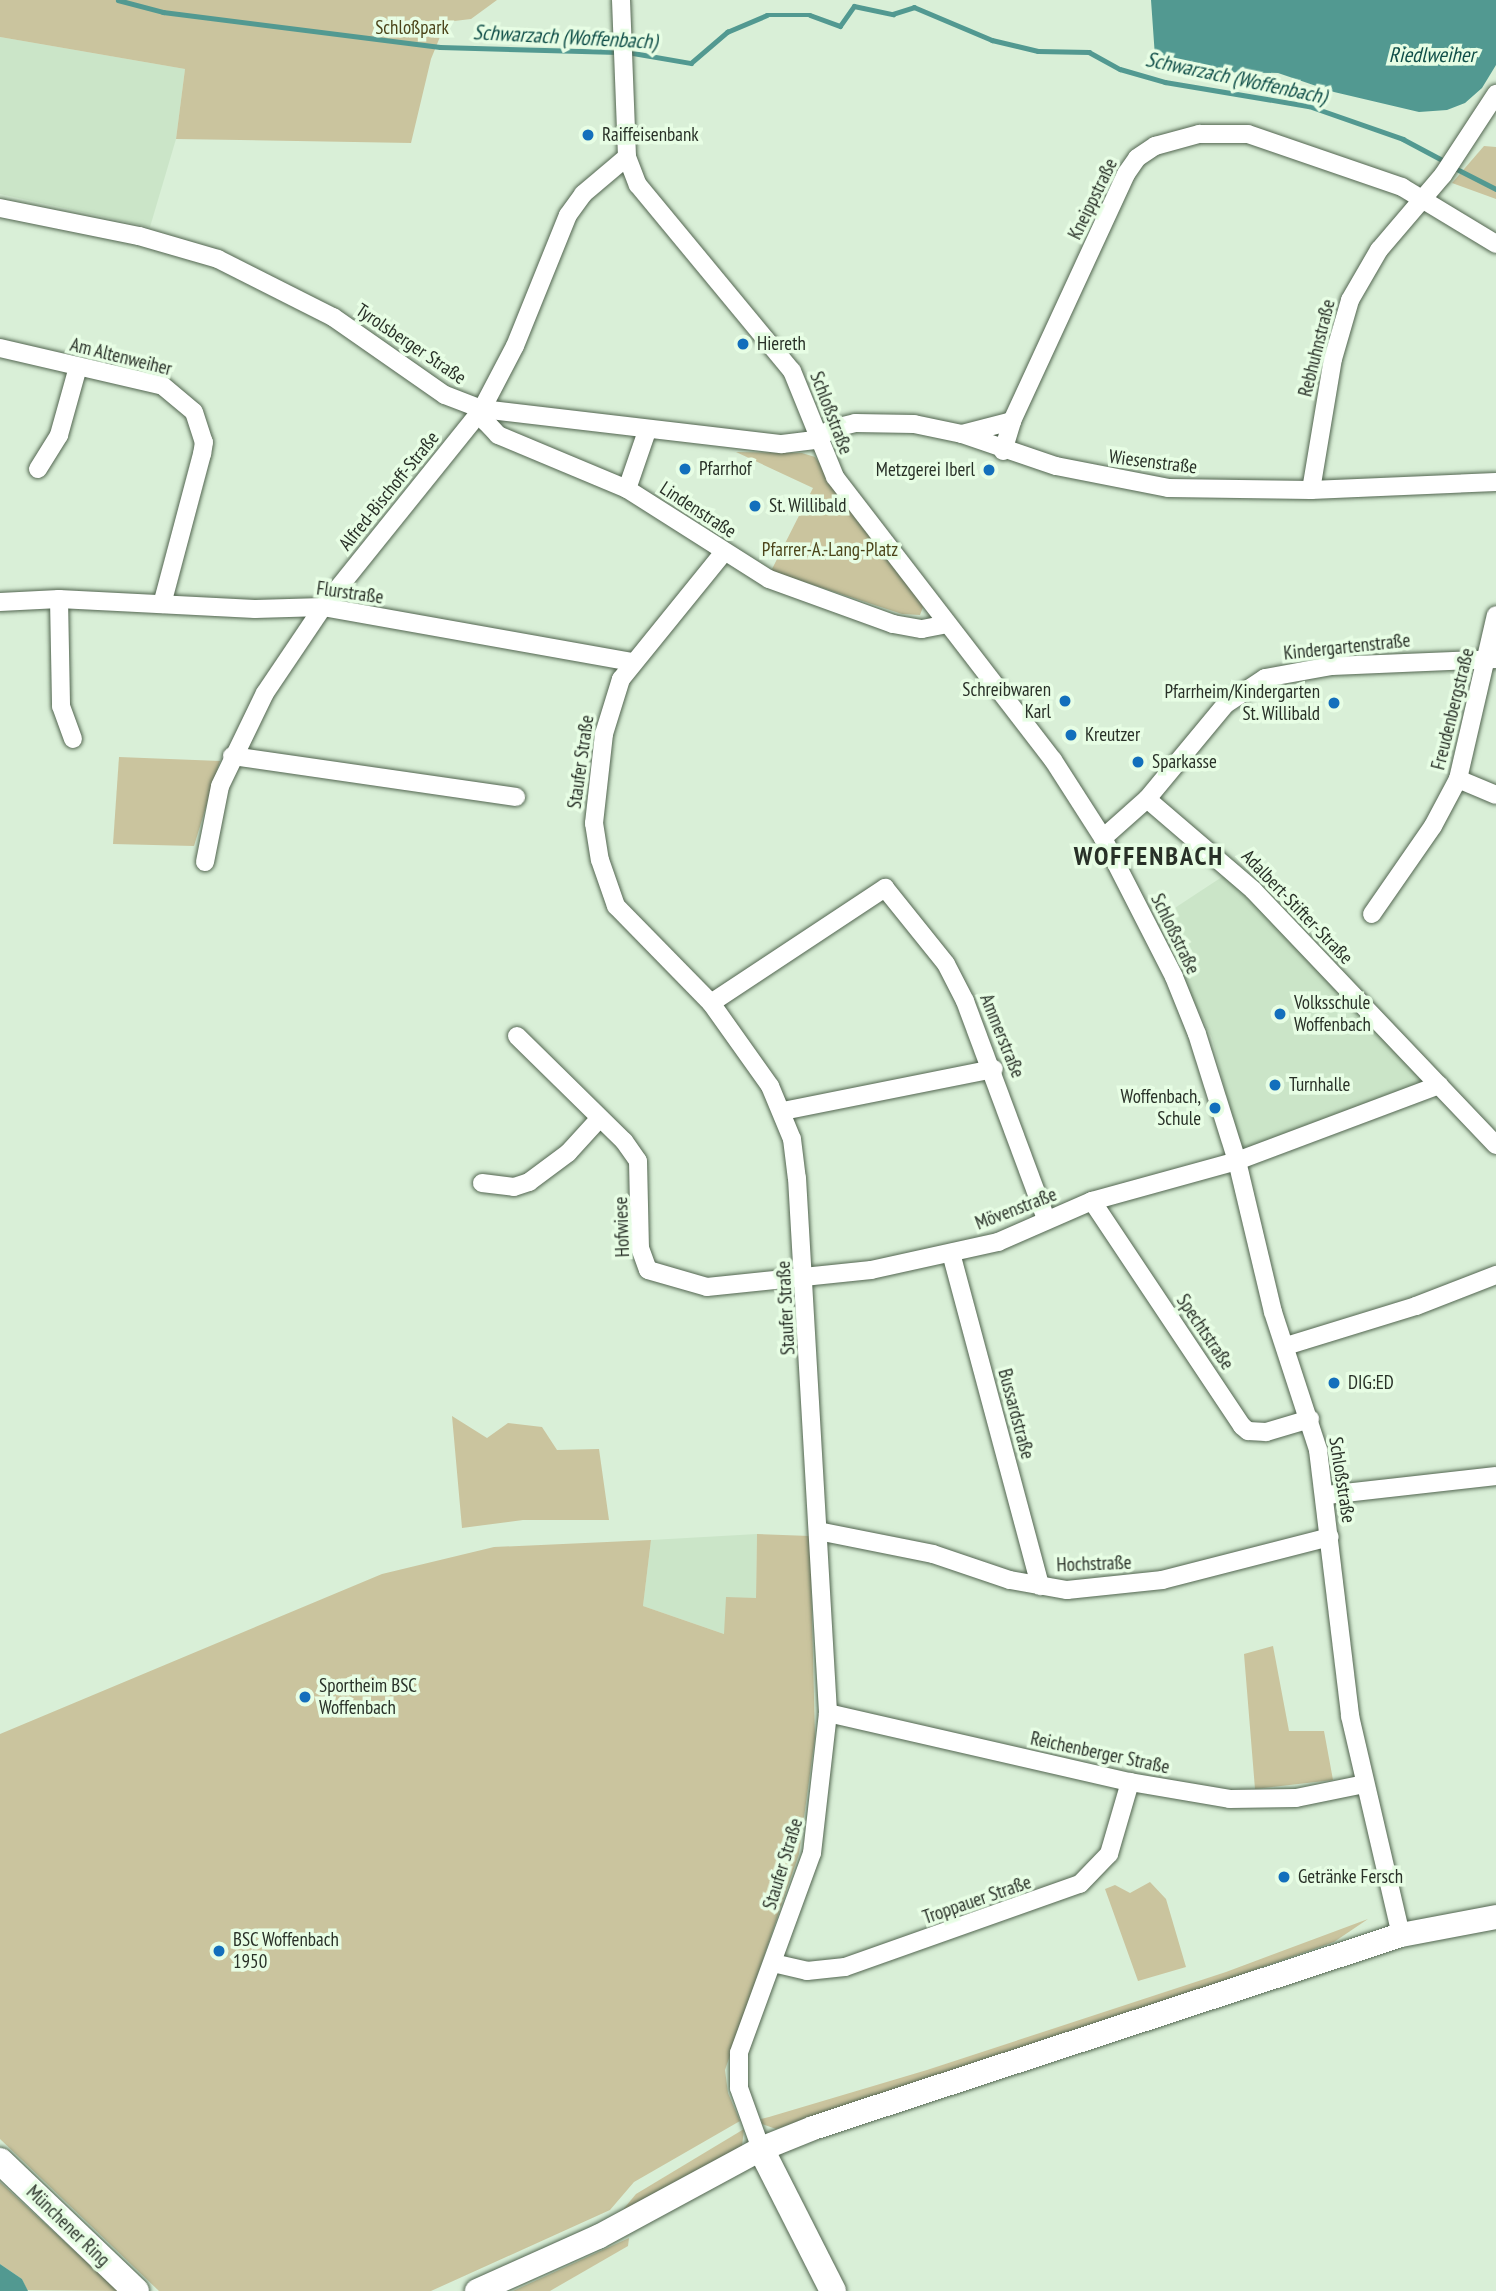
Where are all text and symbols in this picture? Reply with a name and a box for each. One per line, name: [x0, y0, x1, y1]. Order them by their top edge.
park label: Schloßpark: [375, 17, 449, 39]
water label: Schwarzach (Woffenbach): [472, 20, 658, 54]
water label: Riedlweiher: [1389, 42, 1475, 68]
water label: Schwarzach (Woffenbach): [1143, 47, 1329, 109]
place label: Raiffeisenbank: [602, 124, 699, 146]
marker: Raiffeisenbank: [580, 127, 596, 143]
street label: Kneippstraße: [1064, 155, 1122, 243]
street label: Rebhuhnstraße: [1294, 297, 1340, 399]
street label: Tyrolsberger Straße: [352, 299, 470, 389]
street label: Am Altenweiher: [68, 333, 174, 381]
place label: Hiereth: [757, 333, 806, 355]
marker: Hiereth: [735, 336, 751, 352]
street label: Schloßstraße: [805, 368, 857, 458]
street label: Alfred-Bischoff-Straße: [334, 427, 444, 555]
street label: Wiesenstraße: [1107, 445, 1199, 479]
place label: Pfarrhof: [699, 458, 752, 480]
place label: Metzgerei Iberl: [876, 459, 975, 481]
marker: Pfarrhof: [677, 461, 693, 477]
marker: Metzgerei Iberl: [981, 462, 997, 478]
street label: Lindenstraße: [656, 477, 740, 543]
place label: St. Willibald: [769, 495, 848, 517]
marker: St. Willibald: [747, 498, 763, 514]
park label: Pfarrer-A.-Lang-Platz: [762, 539, 898, 561]
street label: Flurstraße: [315, 577, 385, 609]
street label: Kindergartenstraße: [1282, 629, 1412, 665]
street label: Freudenbergstraße: [1427, 646, 1479, 772]
place label: Schreibwaren Karl: [962, 679, 1051, 723]
place label: Pfarrheim/Kindergarten St. Willibald: [1164, 681, 1320, 725]
marker: Schreibwaren Karl: [1057, 693, 1073, 709]
marker: Pfarrheim/Kindergarten St. Willibald: [1326, 695, 1342, 711]
street label: Staufer Straße: [563, 714, 599, 810]
place label: Kreutzer: [1085, 724, 1140, 746]
marker: Kreutzer: [1063, 727, 1079, 743]
place label: Sparkasse: [1152, 751, 1217, 773]
marker: Sparkasse: [1130, 754, 1146, 770]
district label: WOFFENBACH: [1075, 840, 1223, 872]
street label: Adalbert-Stifter-Straße: [1237, 845, 1357, 969]
street label: Schloßstraße: [1146, 890, 1204, 978]
street label: Ammerstraße: [975, 991, 1029, 1081]
place label: Volksschule Woffenbach: [1294, 992, 1371, 1036]
marker: Volksschule Woffenbach: [1272, 1006, 1288, 1022]
place label: Turnhalle: [1289, 1074, 1350, 1096]
marker: Turnhalle: [1267, 1077, 1283, 1093]
place label: Woffenbach, Schule: [1121, 1086, 1201, 1130]
marker: Woffenbach, Schule: [1207, 1100, 1223, 1116]
street label: Mövenstraße: [972, 1183, 1060, 1235]
street label: Hofwiese: [610, 1196, 634, 1258]
street label: Staufer Straße: [772, 1260, 800, 1356]
street label: Spechtstraße: [1172, 1290, 1238, 1374]
street label: Bussardstraße: [993, 1366, 1039, 1462]
place label: DIG:ED: [1348, 1372, 1394, 1394]
marker: DIG:ED: [1326, 1375, 1342, 1391]
street label: Schloßstraße: [1324, 1435, 1360, 1525]
street label: Hochstraße: [1056, 1551, 1132, 1577]
place label: Sportheim BSC Woffenbach: [319, 1675, 417, 1719]
marker: Sportheim BSC Woffenbach: [297, 1689, 313, 1705]
street label: Reichenberger Straße: [1028, 1727, 1172, 1779]
street label: Staufer Straße: [758, 1816, 808, 1912]
place label: Getränke Fersch: [1298, 1866, 1403, 1888]
marker: Getränke Fersch: [1276, 1869, 1292, 1885]
street label: Troppauer Straße: [920, 1871, 1034, 1929]
place label: BSC Woffenbach 1950: [233, 1929, 340, 1973]
marker: BSC Woffenbach 1950: [211, 1943, 227, 1959]
street label: Münchener Ring: [22, 2181, 114, 2271]

